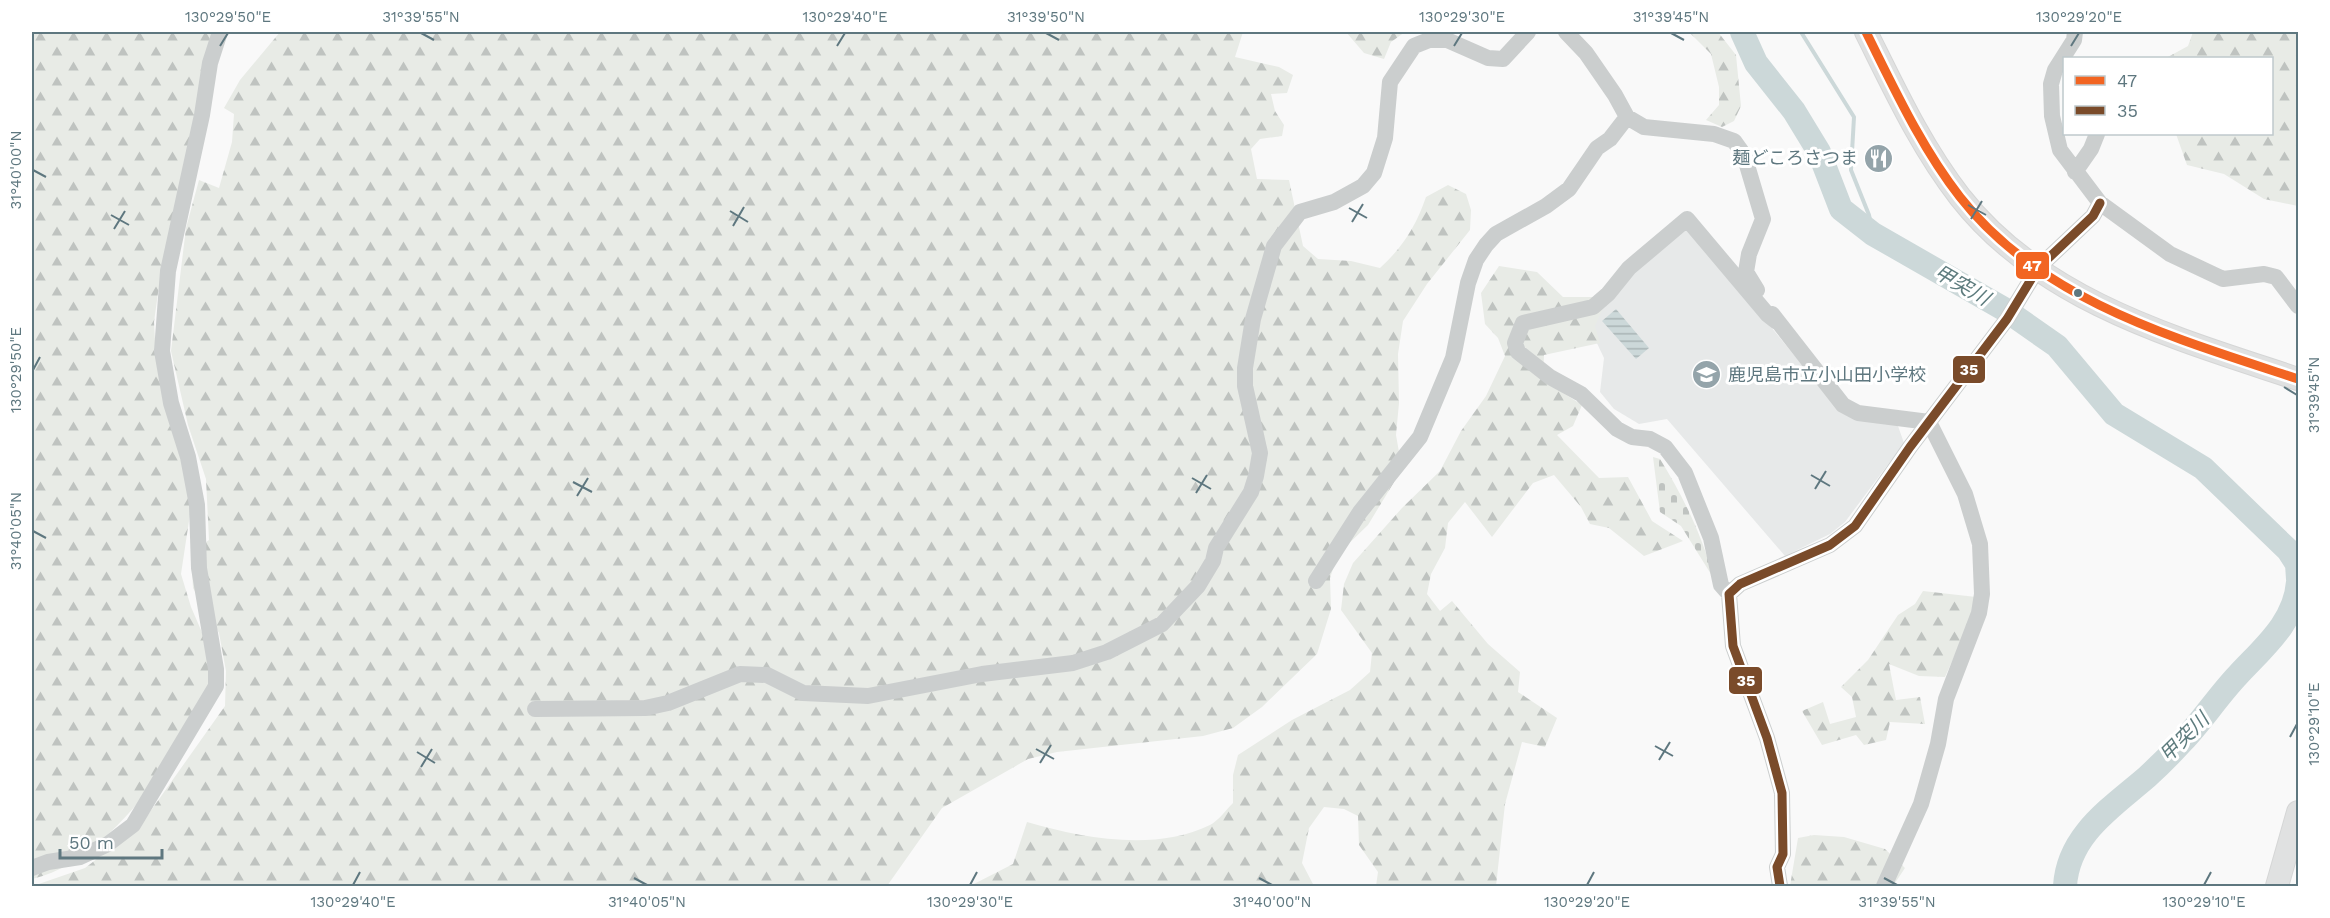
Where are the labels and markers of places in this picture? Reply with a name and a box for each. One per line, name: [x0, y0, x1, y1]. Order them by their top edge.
restaurant icon: 麺どころさつま: [1863, 142, 1895, 174]
place label: 麺どころさつま: [1733, 147, 1858, 168]
unlabelled marker: [2072, 287, 2084, 299]
school or university icon: 鹿児島市立小山田小学校: [1691, 359, 1723, 391]
place label: 鹿児島市立小山田小学校: [1728, 364, 1926, 385]

